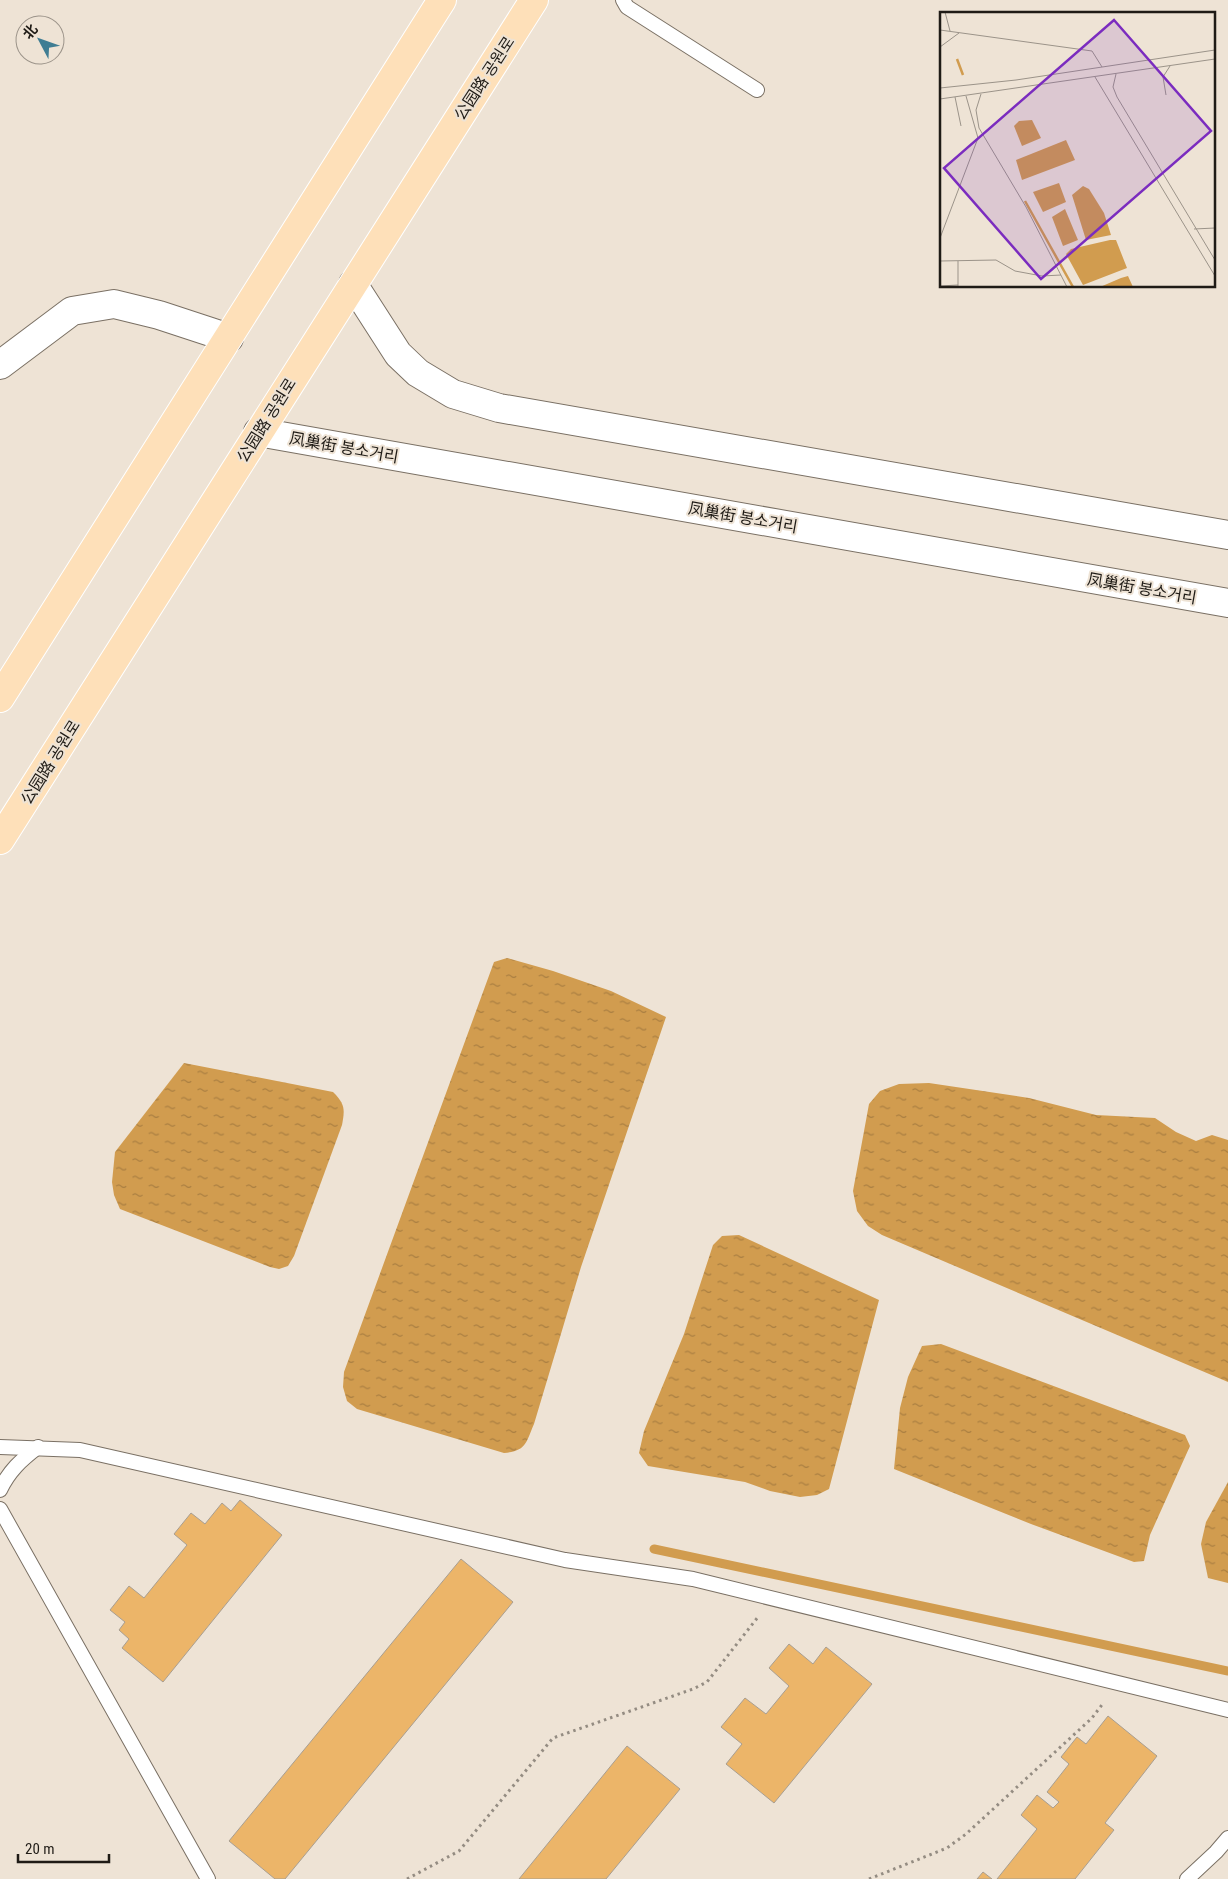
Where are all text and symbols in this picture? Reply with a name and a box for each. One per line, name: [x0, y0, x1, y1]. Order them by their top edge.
inset map: [940, 12, 1216, 288]
north arrow: [15, 15, 65, 65]
text: 北: [20, 21, 41, 42]
street label: 公园路 공원로: [450, 33, 519, 124]
street label: 公园路 공원로: [233, 374, 300, 466]
street label: 凤巢街 봉소거리: [288, 429, 400, 466]
street label: 凤巢街 봉소거리: [687, 499, 799, 536]
street label: 凤巢街 봉소거리: [1086, 570, 1198, 607]
street label: 公园路 공원로: [17, 716, 84, 808]
scale bar: [18, 1832, 109, 1864]
text: 20 m: [25, 1840, 55, 1858]

